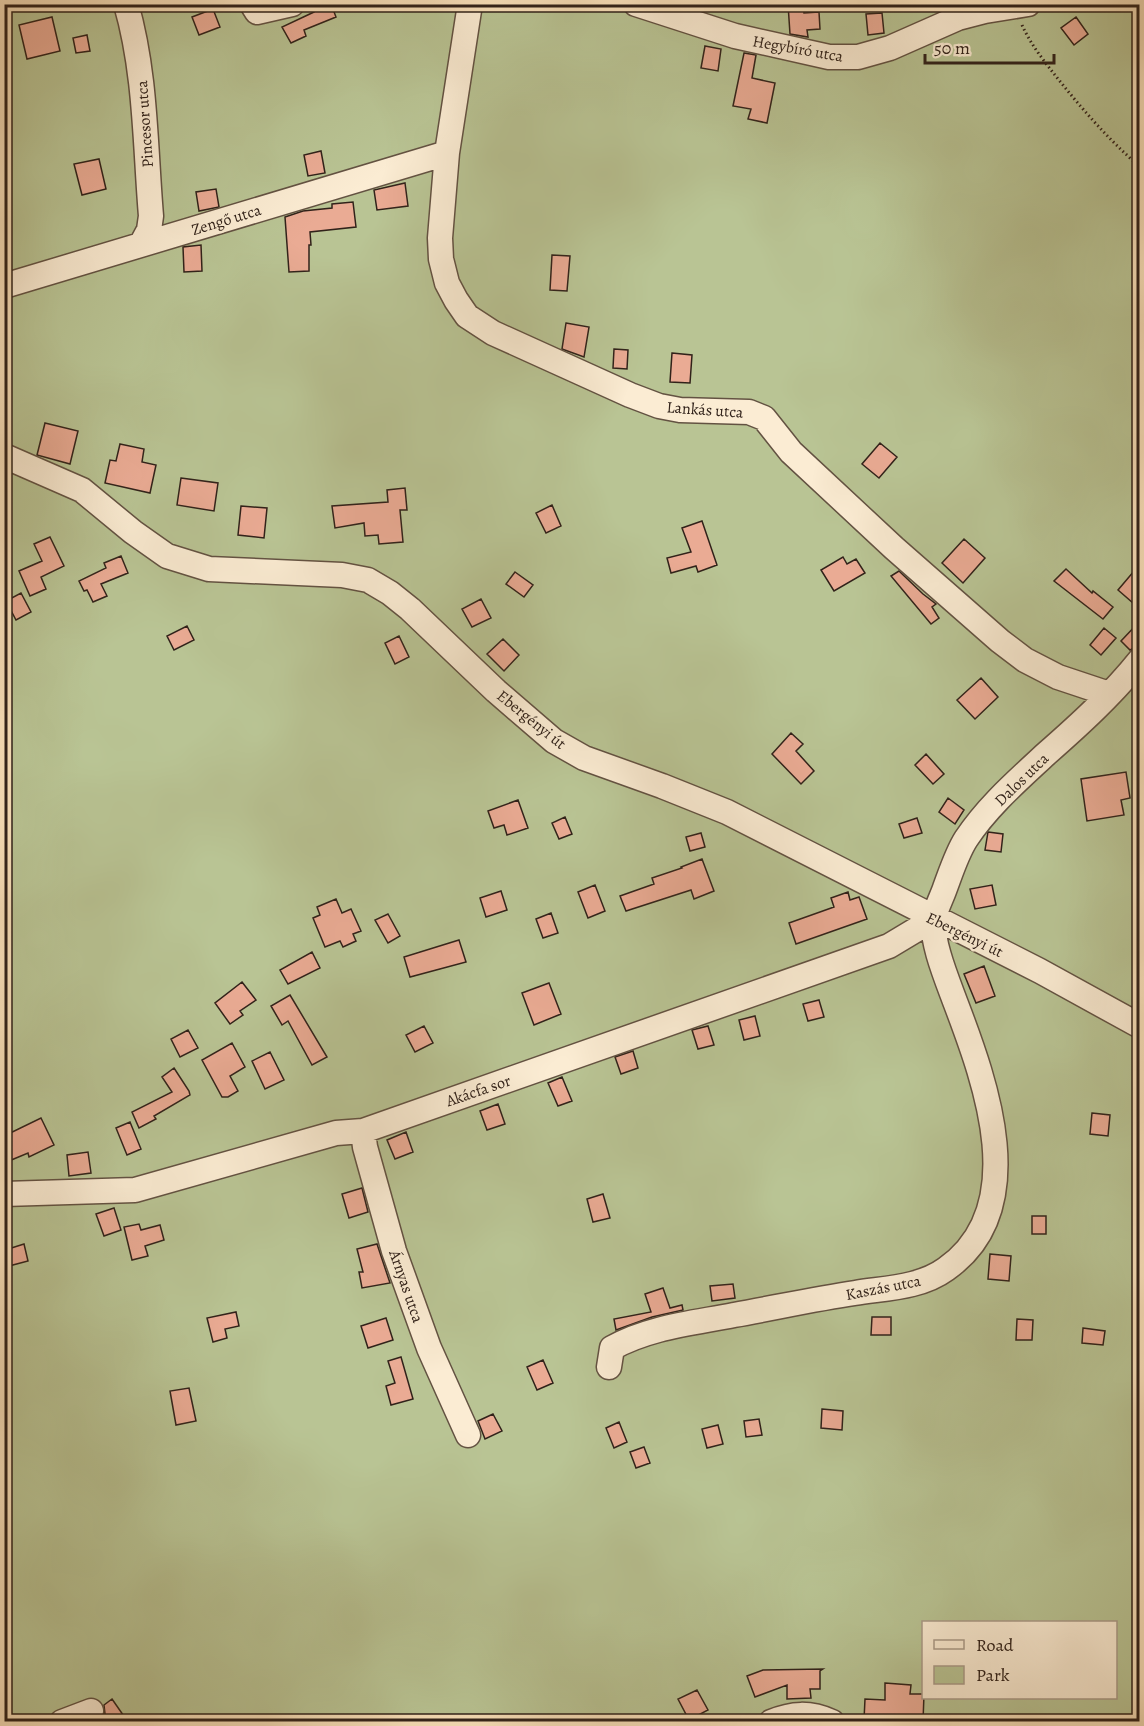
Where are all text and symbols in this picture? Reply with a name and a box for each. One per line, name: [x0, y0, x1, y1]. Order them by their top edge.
scale bar: [925, 27, 1054, 65]
street label: Hegybíró utca: [751, 30, 845, 68]
text: 50 m: [934, 36, 970, 60]
street label: Pincesor utca: [131, 79, 159, 168]
street label: Zengő utca: [189, 199, 264, 241]
street label: Lankás utca: [666, 396, 745, 424]
street label: Ebergényi út: [492, 685, 571, 755]
street label: Dalos utca: [990, 748, 1054, 811]
street label: Ebergényi út: [922, 907, 1007, 963]
street label: Akácfa sor: [442, 1070, 514, 1113]
street label: Árnyas utca: [383, 1246, 429, 1326]
street label: Kaszás utca: [844, 1270, 923, 1306]
legend: [922, 1621, 1117, 1699]
text: Road: [976, 1633, 1014, 1657]
text: Park: [976, 1663, 1010, 1687]

